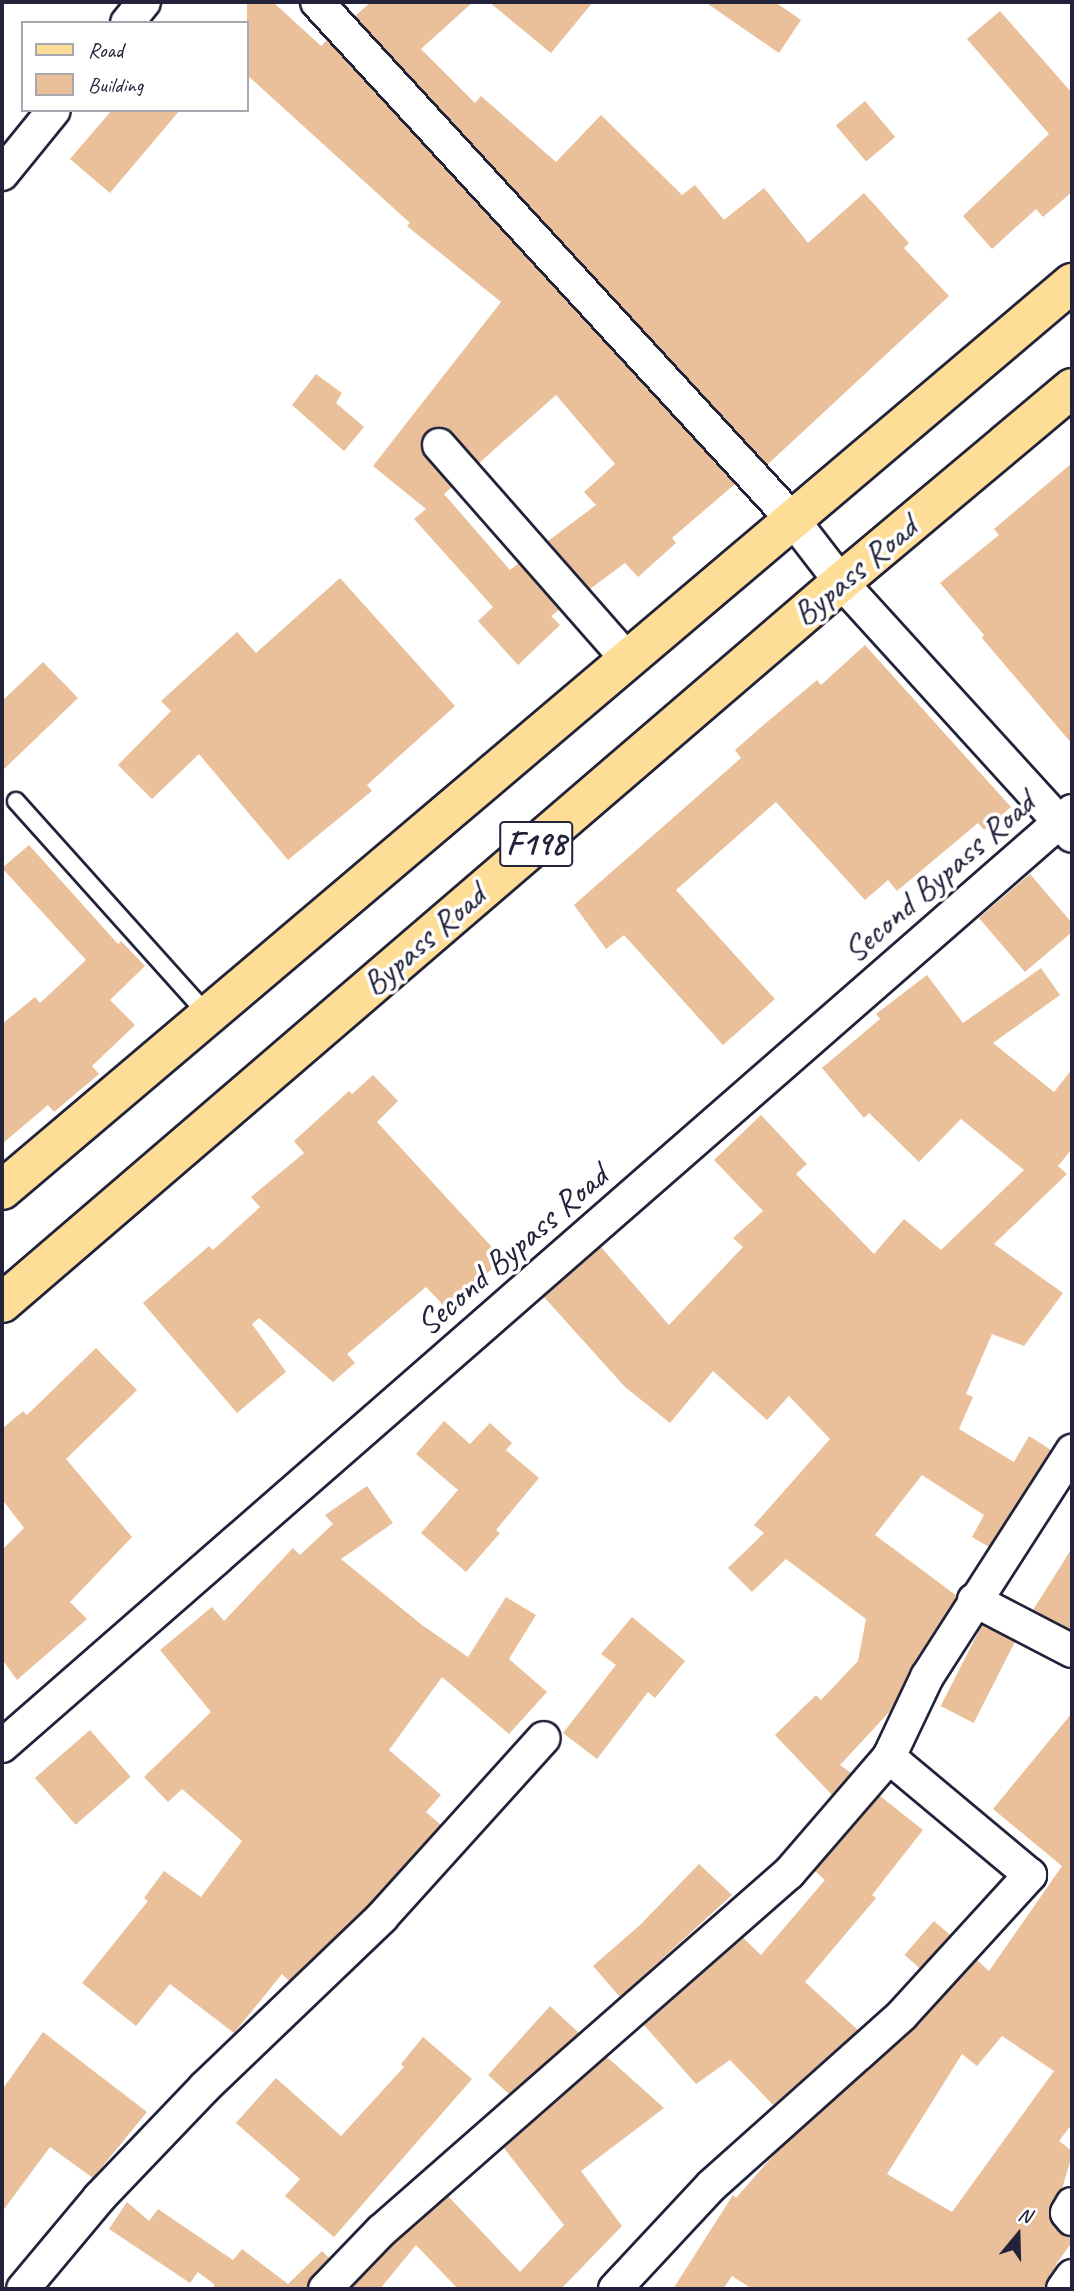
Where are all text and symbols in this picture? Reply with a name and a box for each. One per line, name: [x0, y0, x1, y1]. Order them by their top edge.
legend: [21, 21, 248, 112]
text: Road: [88, 37, 123, 63]
text: Building: [88, 72, 143, 98]
street label: Bypass Road: [784, 507, 926, 635]
street label: Second Bypass Road: [835, 782, 1043, 972]
road number: F198: [498, 814, 574, 874]
street label: Bypass Road: [354, 875, 494, 1005]
street label: Second Bypass Road: [408, 1155, 616, 1345]
north arrow: [983, 2200, 1053, 2270]
text: N: [1015, 2202, 1034, 2228]

